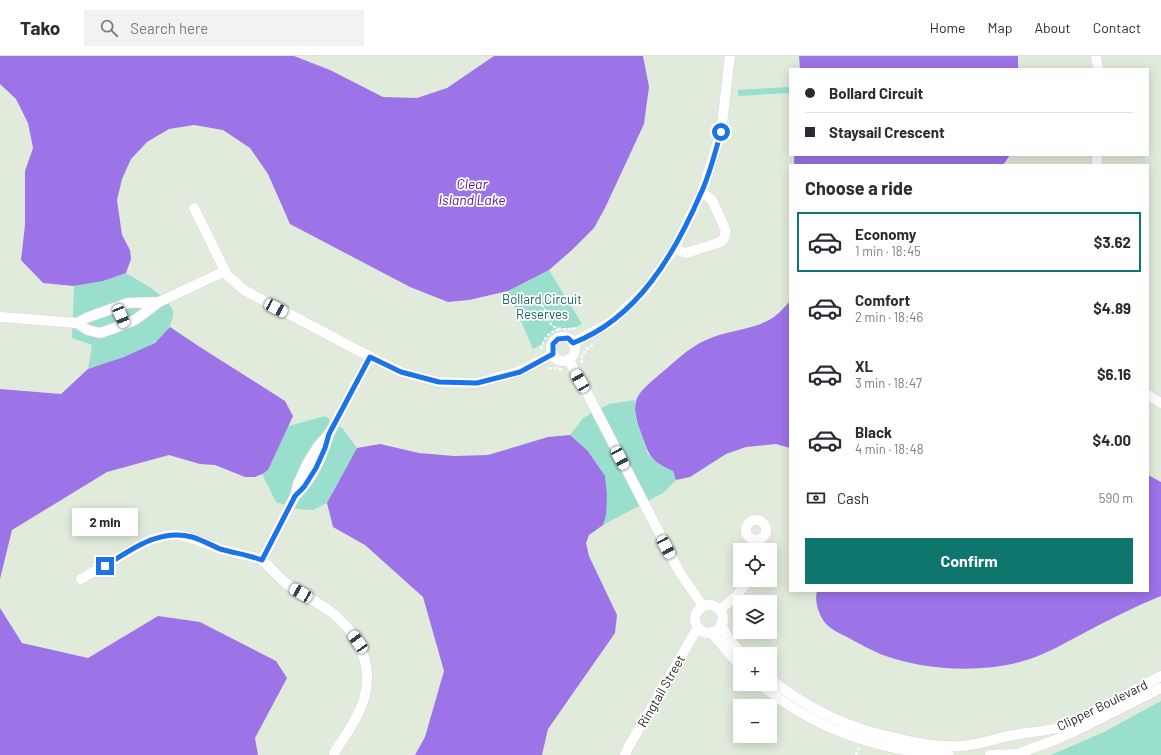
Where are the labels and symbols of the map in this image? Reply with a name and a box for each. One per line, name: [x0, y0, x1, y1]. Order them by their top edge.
route start: [712, 123, 730, 141]
water label: Clear Island Lake: [439, 175, 505, 208]
park label: Bollard Circuit Reserves: [502, 291, 582, 322]
car: [263, 297, 289, 319]
car: [111, 303, 131, 329]
car: [569, 368, 591, 394]
car: [609, 445, 631, 471]
callout: 2 min: [72, 508, 138, 536]
car: [655, 534, 677, 560]
route end: [96, 557, 114, 575]
car: [288, 582, 314, 604]
car: [346, 629, 370, 655]
street label: Ringtail Street: [634, 652, 688, 730]
street label: Clipper Boulevard: [1054, 676, 1150, 734]

